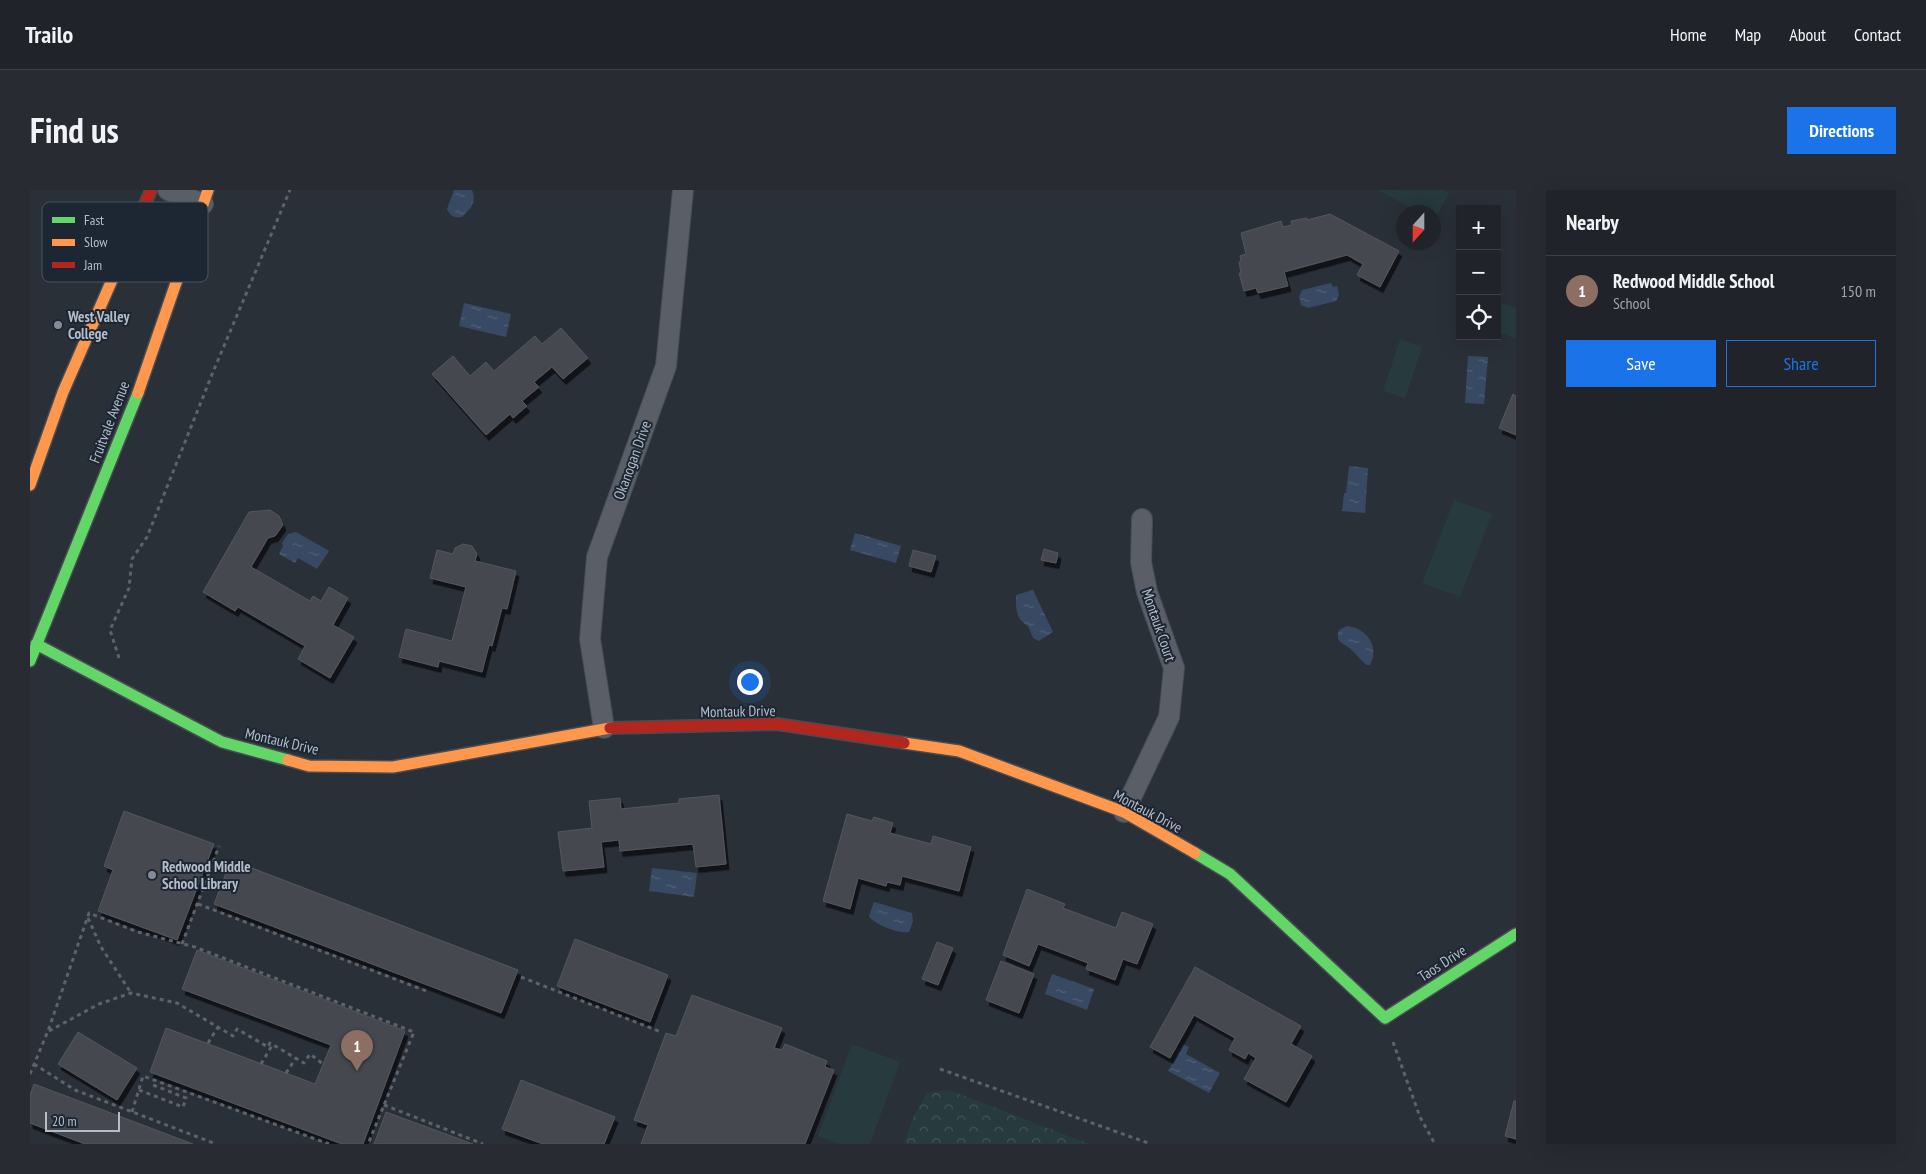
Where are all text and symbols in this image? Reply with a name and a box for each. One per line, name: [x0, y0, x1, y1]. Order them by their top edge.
text: Trailo: [25, 19, 73, 50]
text: Home: [1670, 23, 1707, 46]
text: Map: [1735, 23, 1761, 46]
text: About: [1789, 23, 1826, 46]
text: Contact: [1854, 23, 1901, 46]
text: Find us: [30, 107, 119, 153]
button: Directions: [1787, 107, 1896, 154]
legend: [42, 202, 208, 282]
north arrow: [1396, 205, 1441, 250]
map controls: [1456, 205, 1501, 340]
button: +: [1456, 205, 1501, 250]
text: Nearby: [1566, 209, 1619, 236]
text: Fast: [84, 211, 104, 229]
text: Slow: [84, 233, 108, 251]
button: −: [1456, 250, 1501, 295]
text: Jam: [83, 256, 102, 274]
text: Redwood Middle School: [1613, 269, 1774, 293]
text: 1: [1578, 281, 1586, 301]
text: 150 m: [1841, 281, 1876, 301]
text: School: [1613, 293, 1650, 313]
button: locate: [1456, 295, 1501, 340]
place label: West Valley College: [67, 307, 130, 343]
marker: West Valley College: [52, 319, 64, 331]
button: Save: [1566, 340, 1716, 387]
button: Share: [1726, 340, 1876, 387]
street label: Fruitvale Avenue: [85, 378, 133, 466]
street label: Okanogan Drive: [609, 418, 655, 502]
street label: Montauk Court: [1138, 586, 1180, 664]
your location: [737, 669, 763, 695]
street label: Montauk Drive: [700, 701, 776, 721]
street label: Montauk Drive: [243, 723, 321, 759]
street label: Montauk Drive: [1110, 785, 1186, 837]
place label: Redwood Middle School Library: [162, 857, 251, 893]
marker: Redwood Middle School Library: [146, 869, 158, 881]
street label: Taos Drive: [1414, 940, 1470, 986]
pin: 1: [341, 1030, 373, 1071]
scale bar: [45, 1109, 120, 1132]
text: 20 m: [52, 1112, 77, 1130]

